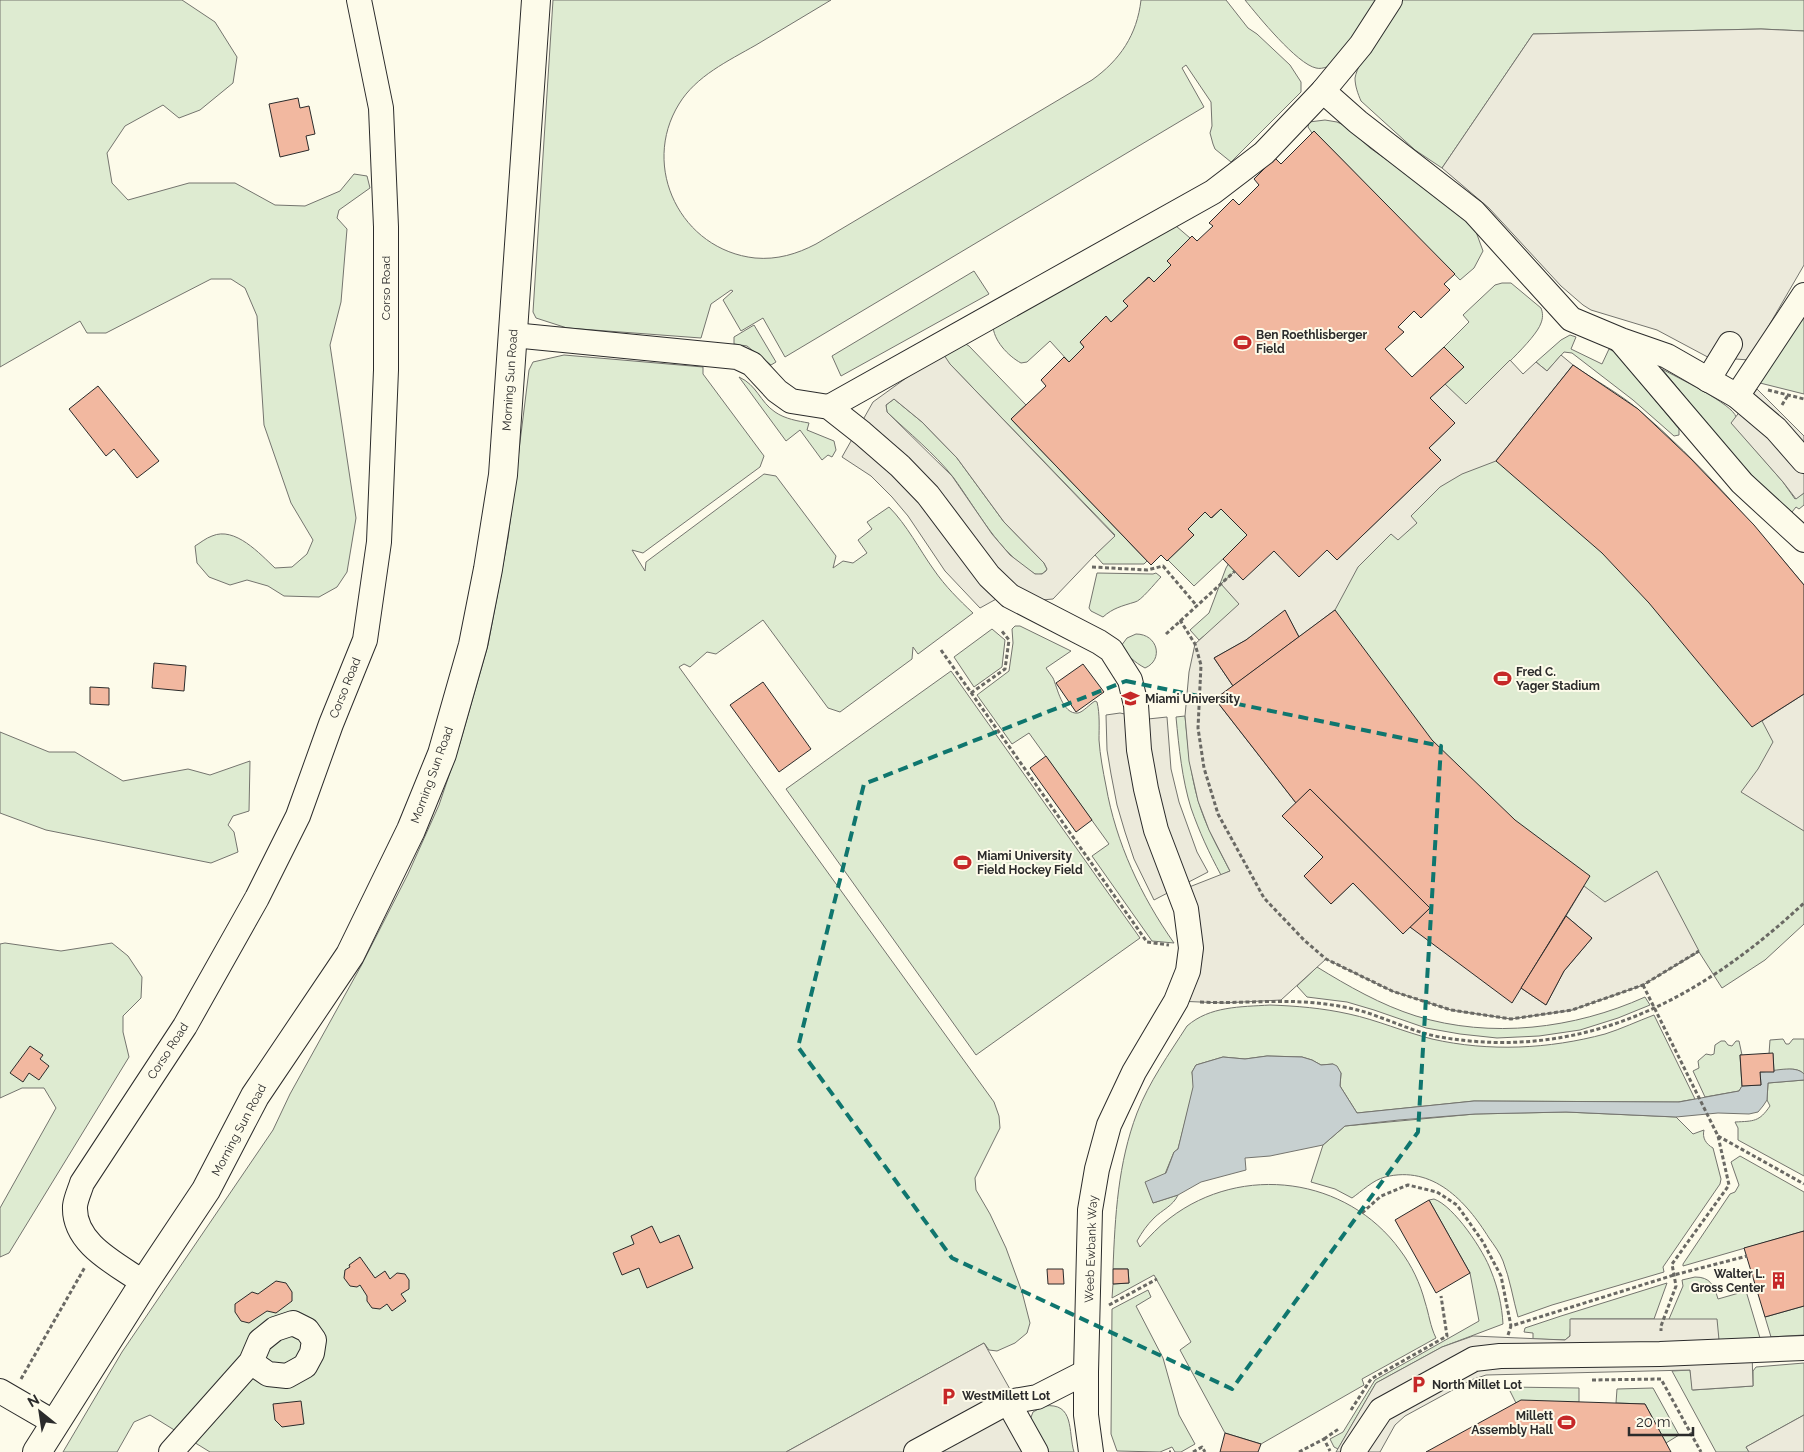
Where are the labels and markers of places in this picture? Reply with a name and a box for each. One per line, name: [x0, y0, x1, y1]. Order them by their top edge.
place label: Ben Roethlisberger Field: [1256, 328, 1367, 356]
sports icon: Ben Roethlisberger Field: [1232, 332, 1252, 352]
place label: Fred C. Yager Stadium: [1516, 665, 1600, 693]
sports icon: Fred C. Yager Stadium: [1492, 669, 1512, 689]
school or university icon: Miami University: [1121, 689, 1141, 709]
place label: Miami University: [1145, 692, 1240, 706]
place label: Miami University Field Hockey Field: [977, 849, 1083, 877]
sports icon: Miami University Field Hockey Field: [953, 853, 973, 873]
place label: Walter L. Gross Center: [1691, 1267, 1765, 1295]
building icon: Walter L. Gross Center: [1769, 1271, 1789, 1291]
parking icon: North Millet Lot: [1408, 1375, 1428, 1395]
place label: North Millet Lot: [1432, 1378, 1522, 1392]
parking icon: WestMillett Lot: [938, 1386, 958, 1406]
place label: WestMillett Lot: [962, 1389, 1051, 1403]
place label: Millett Assembly Hall: [1471, 1409, 1553, 1437]
sports icon: Millett Assembly Hall: [1557, 1413, 1577, 1433]

